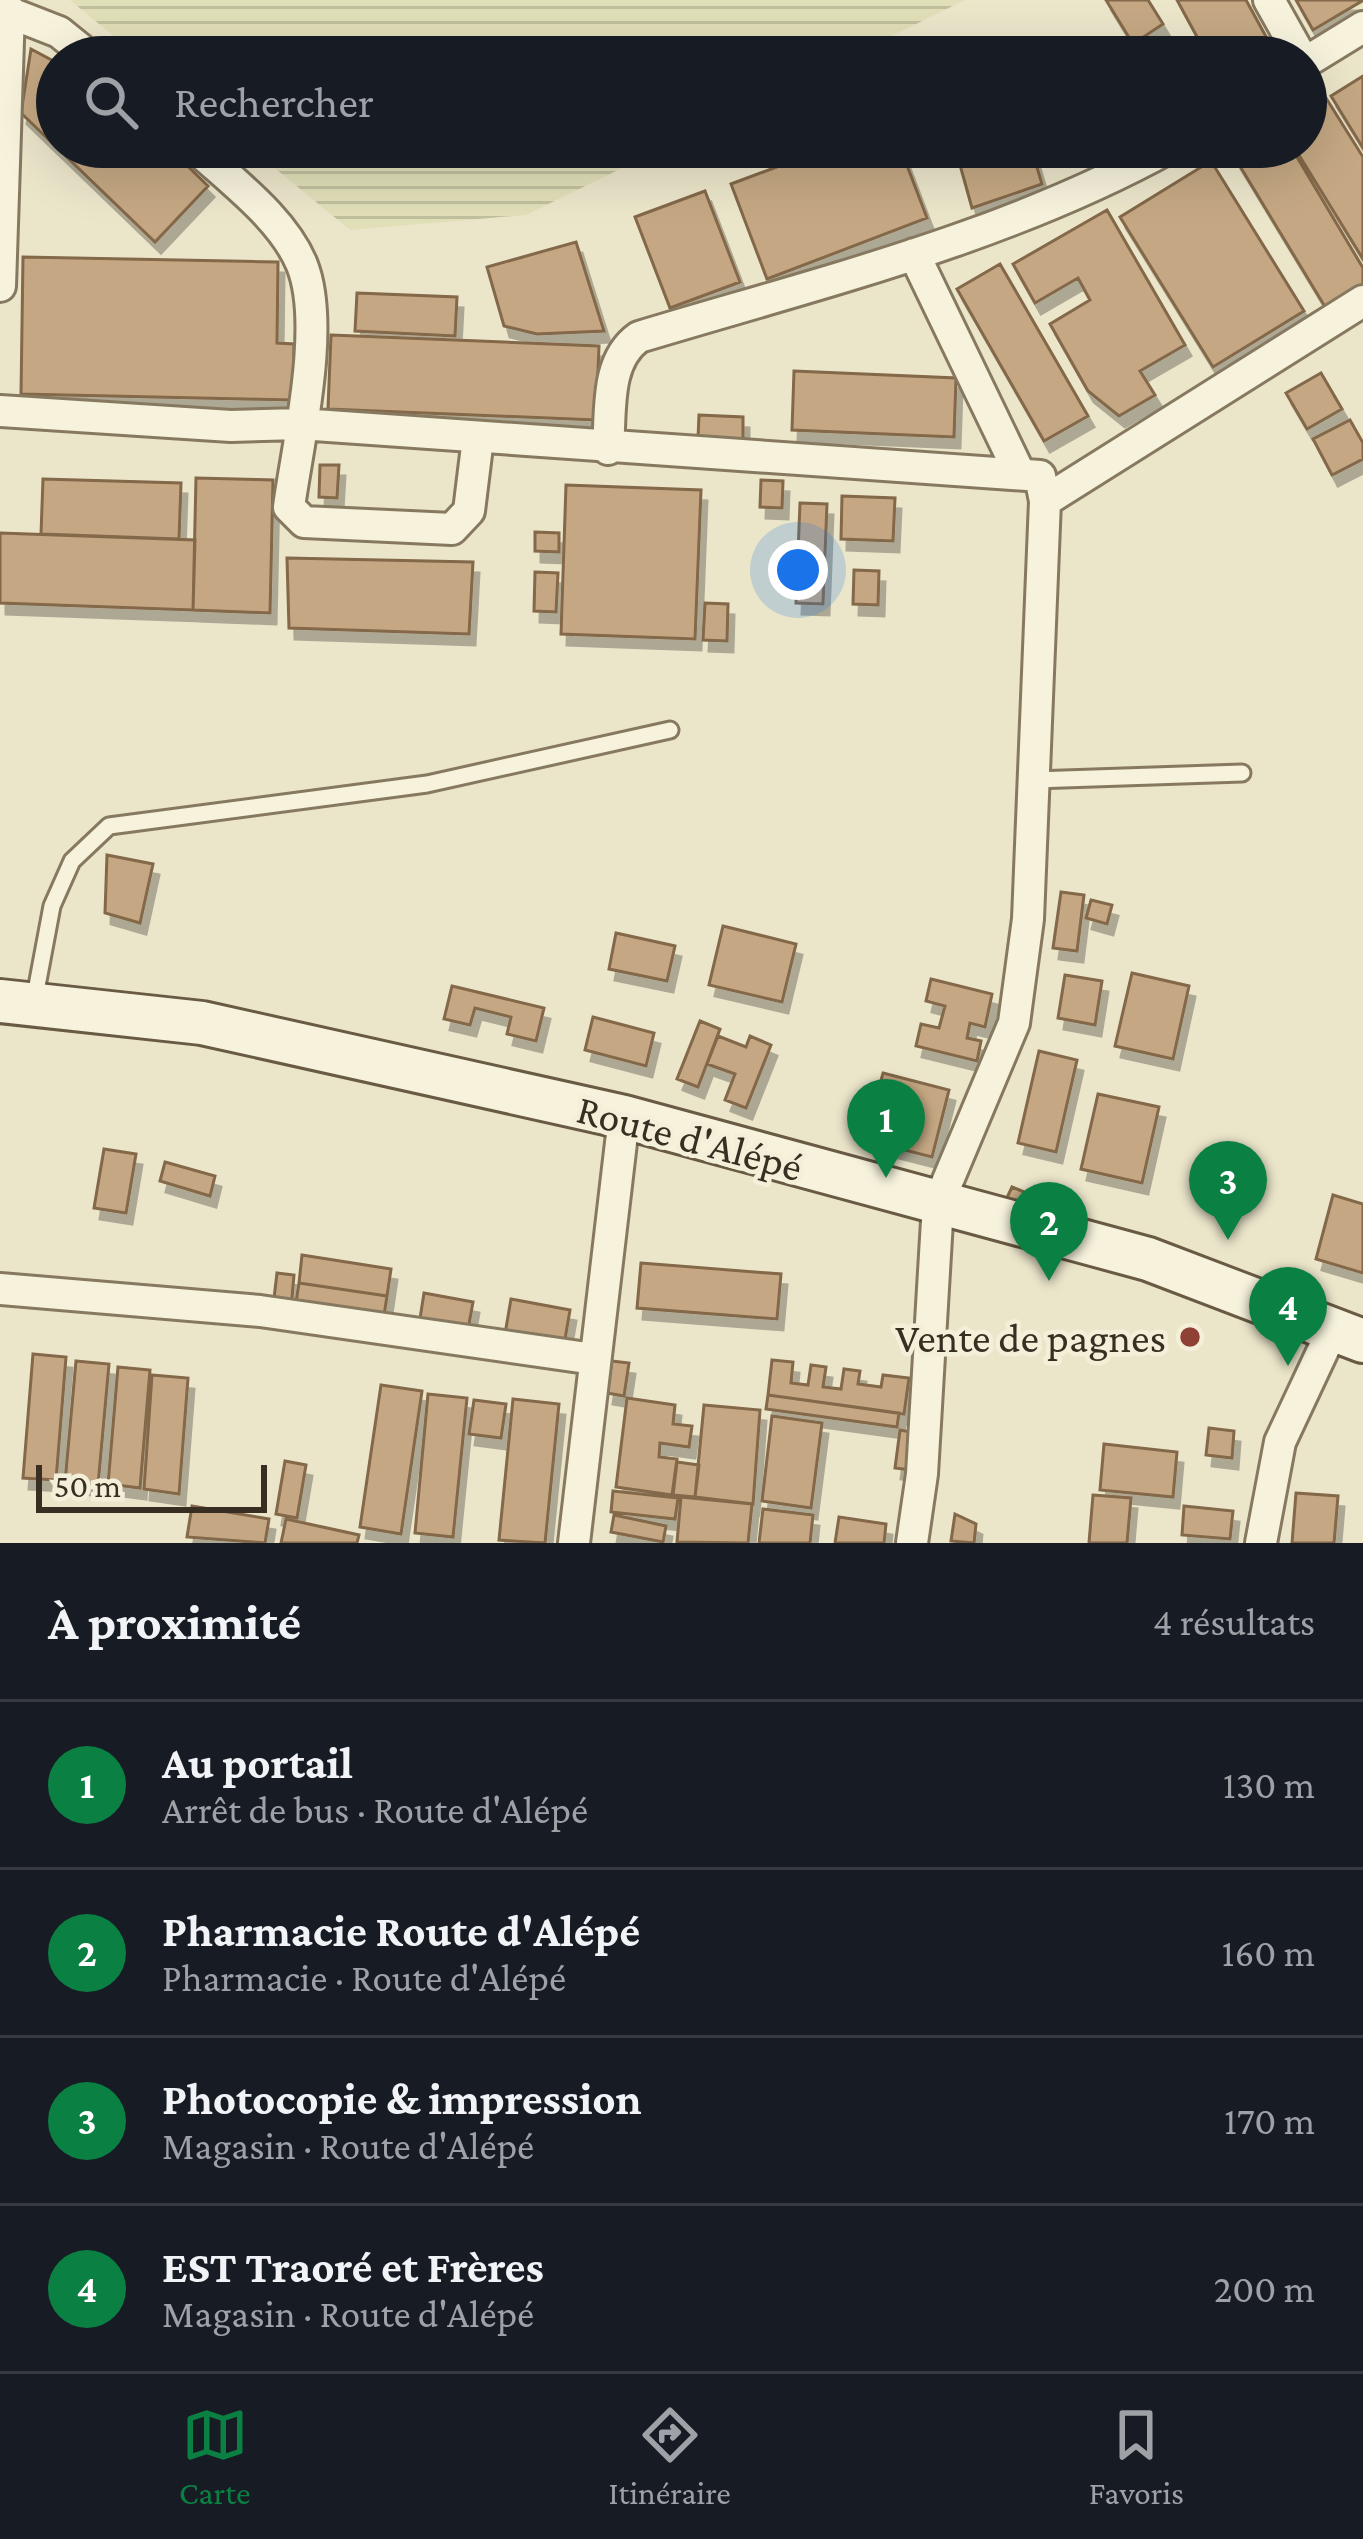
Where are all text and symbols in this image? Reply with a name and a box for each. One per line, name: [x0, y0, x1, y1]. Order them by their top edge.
search box: [36, 36, 1327, 168]
icon: search: [78, 69, 144, 135]
text: Rechercher: [174, 77, 374, 127]
your location: [768, 540, 828, 600]
pin: 1: [847, 1079, 925, 1178]
street label: Route d'Alépé: [572, 1085, 808, 1190]
pin: 3: [1189, 1141, 1267, 1240]
pin: 2: [1010, 1182, 1088, 1281]
pin: 4: [1249, 1267, 1327, 1366]
place label: Vente de pagnes: [895, 1314, 1166, 1361]
marker: Vente de pagnes: [1177, 1324, 1203, 1350]
scale bar: [36, 1459, 267, 1512]
text: 50 m: [54, 1467, 121, 1504]
text: À proximité: [48, 1593, 301, 1650]
text: 4 résultats: [1153, 1600, 1315, 1643]
text: Au portail: [162, 1738, 353, 1788]
text: 1: [80, 1763, 94, 1806]
text: 130 m: [1223, 1763, 1315, 1806]
text: Arrêt de bus · Route d'Alépé: [162, 1788, 588, 1831]
text: Pharmacie Route d'Alépé: [162, 1906, 640, 1956]
text: 2: [77, 1931, 97, 1974]
text: 160 m: [1222, 1931, 1315, 1974]
text: Pharmacie · Route d'Alépé: [162, 1956, 566, 1999]
text: Photocopie & impression: [162, 2074, 642, 2124]
text: 3: [77, 2099, 97, 2142]
text: 170 m: [1224, 2099, 1315, 2142]
text: Magasin · Route d'Alépé: [162, 2124, 534, 2167]
text: EST Traoré et Frères: [162, 2242, 544, 2292]
text: 4: [76, 2267, 98, 2310]
text: 200 m: [1214, 2267, 1315, 2310]
text: Magasin · Route d'Alépé: [162, 2292, 534, 2335]
tab: Carte: [179, 2402, 251, 2511]
tab: Itinéraire: [608, 2402, 731, 2511]
tab: Favoris: [1089, 2402, 1184, 2511]

